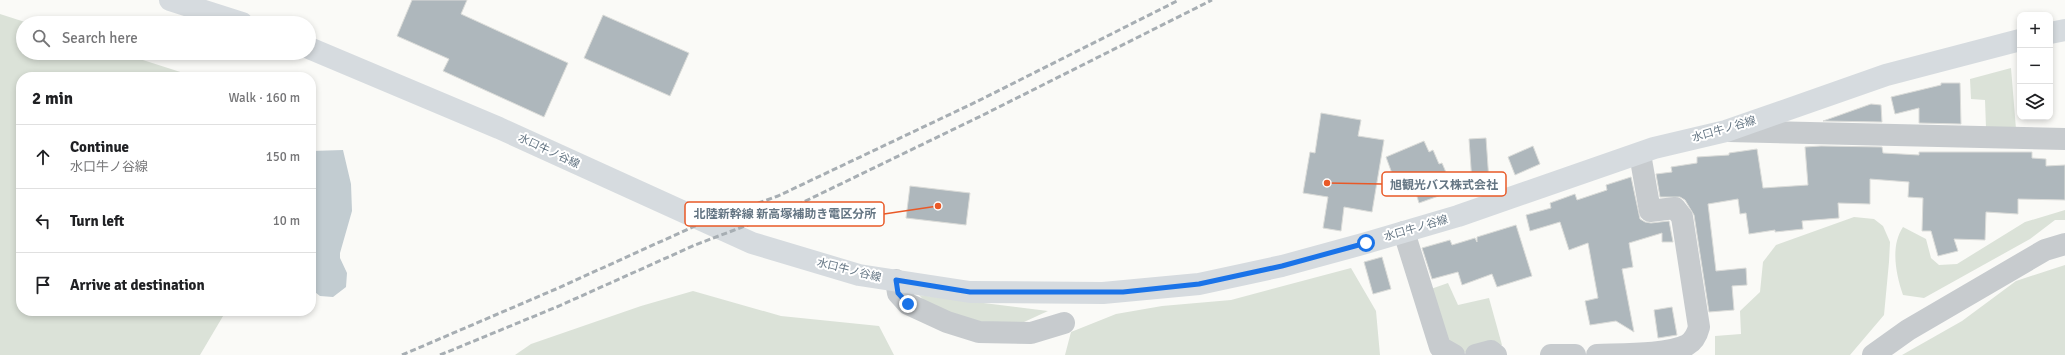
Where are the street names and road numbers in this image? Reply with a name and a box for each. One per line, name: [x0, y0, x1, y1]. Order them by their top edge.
street label: 水口牛ノ谷線: [1690, 114, 1758, 144]
street label: 水口牛ノ谷線: [516, 131, 582, 171]
street label: 水口牛ノ谷線: [1382, 213, 1450, 243]
street label: 水口牛ノ谷線: [815, 256, 883, 284]

